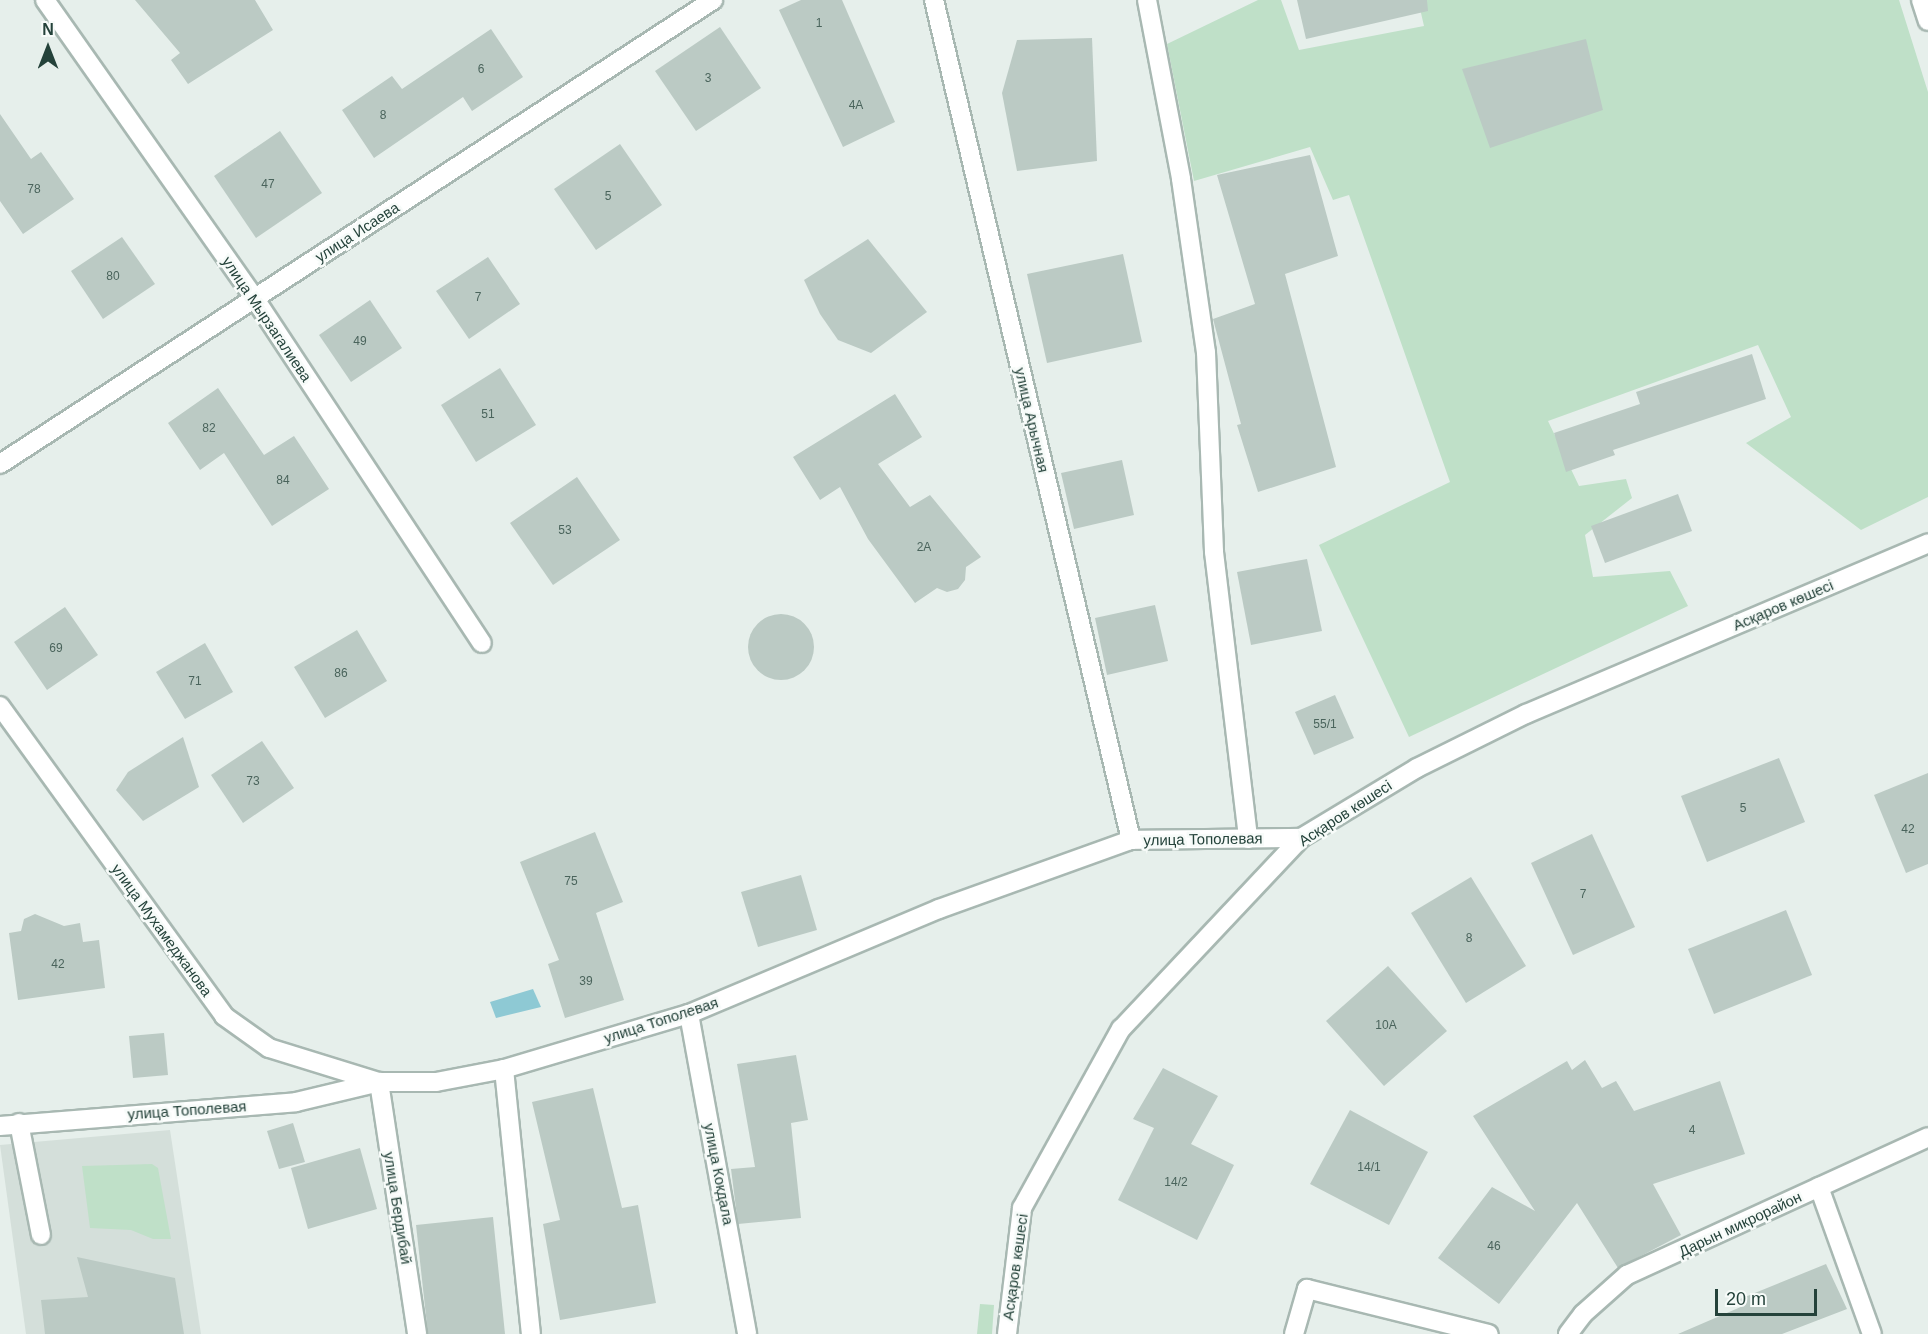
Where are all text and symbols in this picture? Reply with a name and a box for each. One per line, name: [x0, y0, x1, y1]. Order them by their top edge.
house number: 1: [816, 17, 822, 31]
north arrow: [18, 18, 78, 78]
text: N: [42, 21, 54, 38]
house number: 6: [478, 63, 484, 77]
house number: 3: [705, 72, 711, 86]
house number: 4А: [849, 99, 863, 113]
house number: 8: [380, 109, 386, 123]
house number: 47: [261, 178, 275, 192]
house number: 78: [27, 183, 41, 197]
house number: 5: [605, 190, 611, 204]
street label: улица Исаева: [312, 198, 402, 266]
street label: улица Мырзагалиева: [218, 253, 316, 385]
house number: 80: [106, 270, 120, 284]
house number: 7: [475, 291, 481, 305]
house number: 49: [353, 335, 367, 349]
street label: улица Арычная: [1011, 366, 1053, 474]
house number: 51: [481, 408, 495, 422]
house number: 82: [202, 422, 216, 436]
house number: 84: [276, 474, 290, 488]
house number: 53: [558, 524, 572, 538]
house number: 2А: [917, 541, 931, 555]
street label: Асқаров көшесі: [1730, 576, 1836, 634]
house number: 69: [49, 642, 63, 656]
house number: 86: [334, 667, 348, 681]
house number: 71: [188, 675, 202, 689]
house number: 55/1: [1313, 718, 1337, 732]
house number: 73: [246, 775, 260, 789]
street label: Асқаров көшесі: [1295, 776, 1395, 850]
house number: 5: [1740, 802, 1746, 816]
house number: 42: [1901, 823, 1915, 837]
street label: улица Тополевая: [1143, 829, 1263, 849]
street label: улица Мухамеджанова: [108, 860, 216, 1000]
house number: 75: [564, 875, 578, 889]
house number: 7: [1580, 888, 1586, 902]
house number: 8: [1466, 932, 1472, 946]
house number: 42: [51, 958, 65, 972]
house number: 39: [579, 975, 593, 989]
street label: улица Тополевая: [602, 993, 720, 1047]
house number: 10А: [1375, 1019, 1397, 1033]
street label: улица Тополевая: [127, 1097, 247, 1123]
street label: улица Кокдала: [700, 1122, 738, 1226]
house number: 4: [1689, 1124, 1695, 1138]
street label: улица Бердибай: [380, 1150, 416, 1266]
house number: 14/1: [1357, 1161, 1381, 1175]
house number: 14/2: [1164, 1176, 1188, 1190]
street label: Дарын микрорайон: [1676, 1188, 1804, 1260]
street label: Асқаров көшесі: [999, 1213, 1031, 1321]
house number: 46: [1487, 1240, 1501, 1254]
scale bar: [1718, 1277, 1820, 1315]
text: 20 m: [1726, 1289, 1766, 1309]

